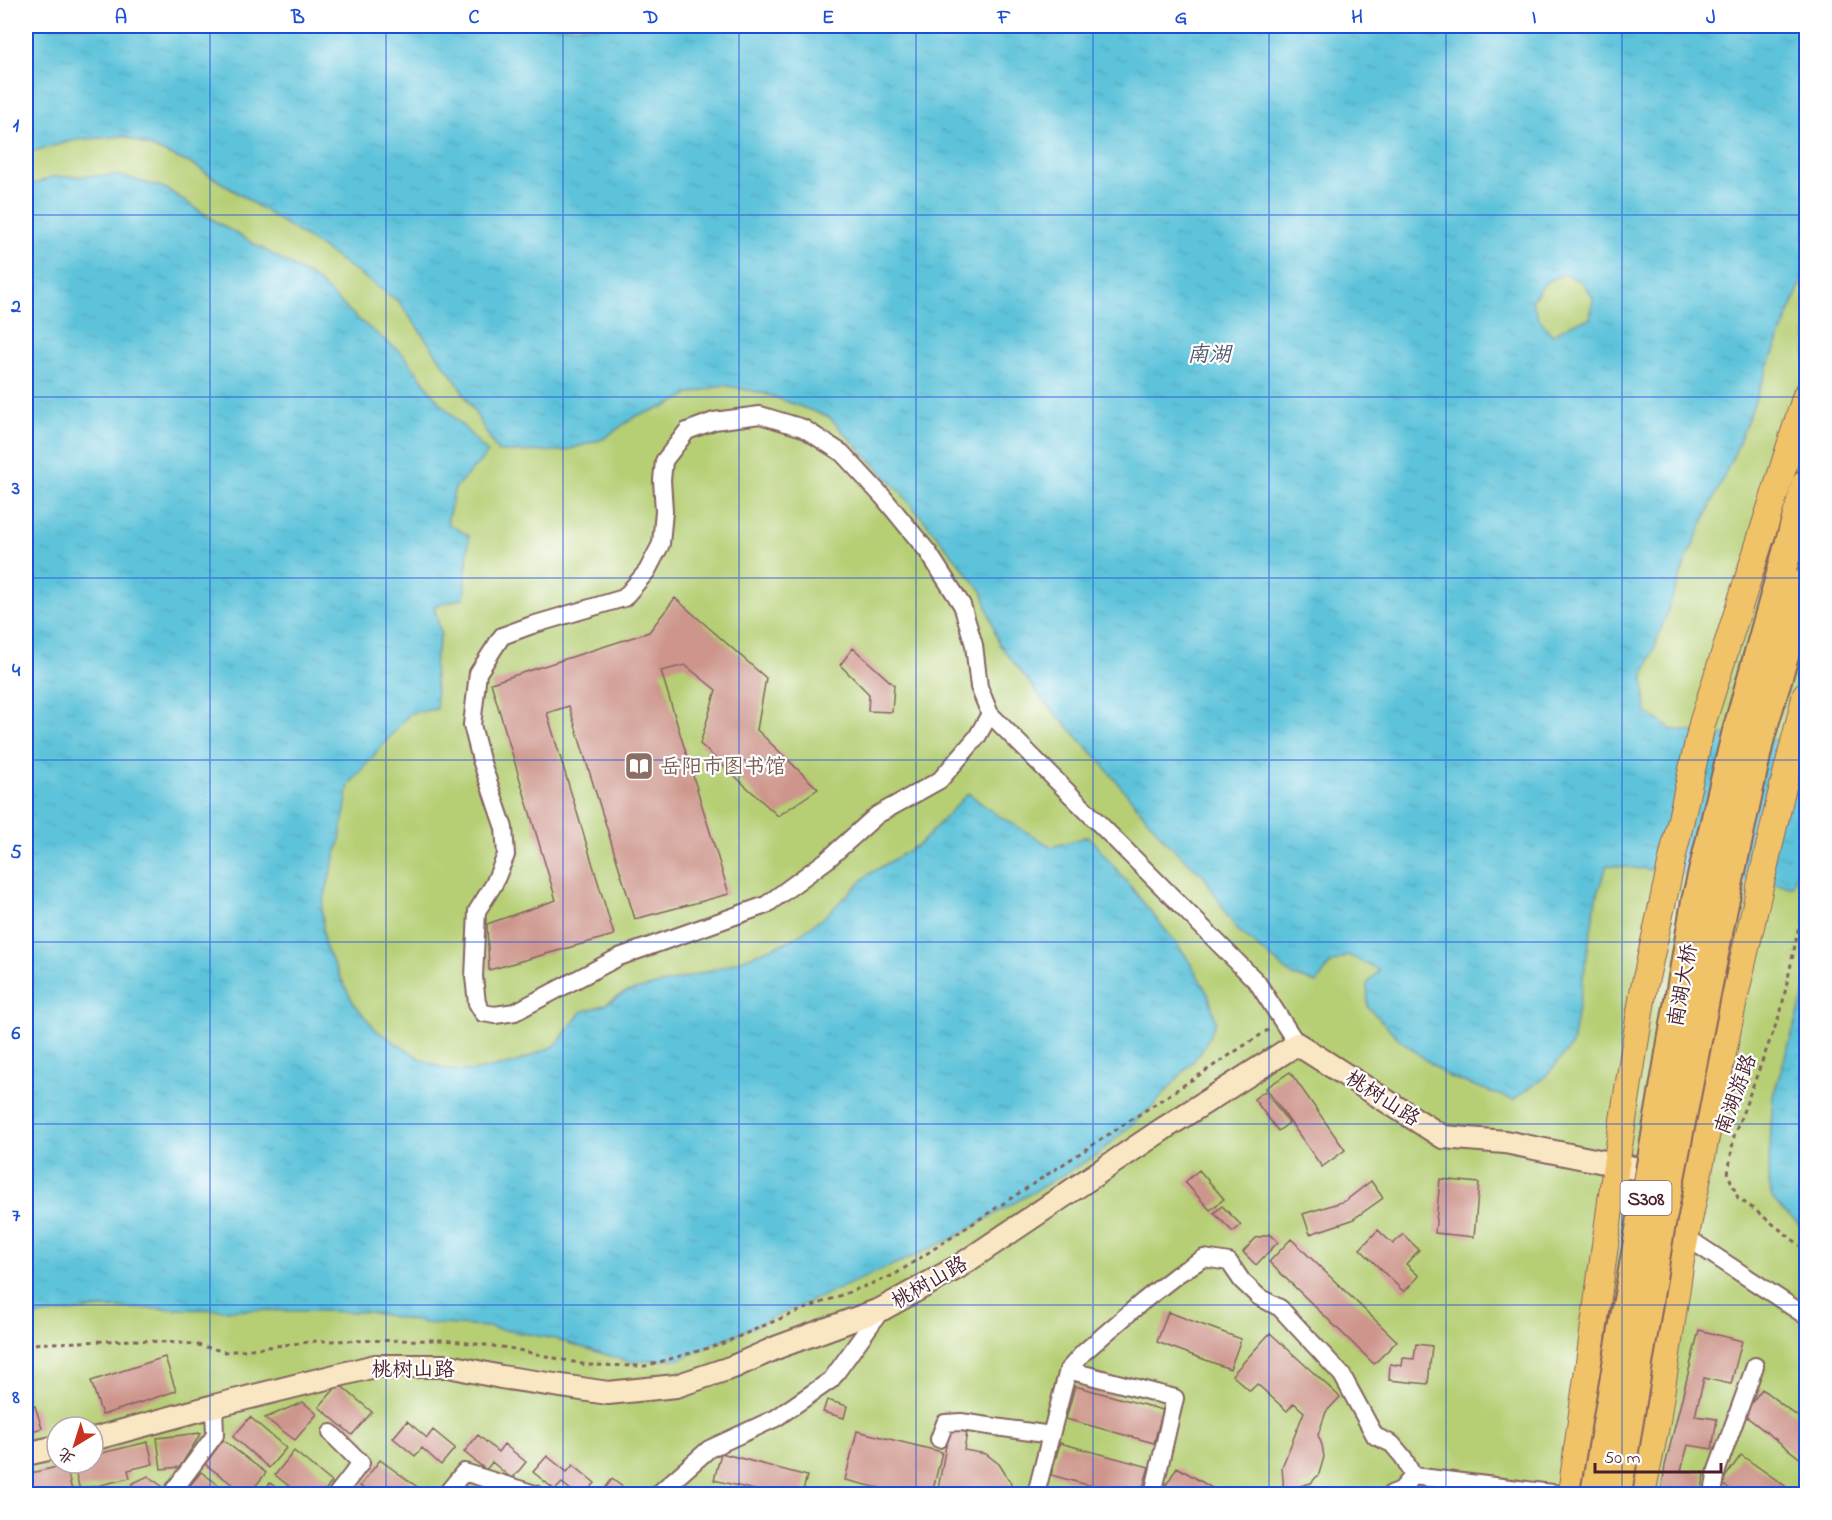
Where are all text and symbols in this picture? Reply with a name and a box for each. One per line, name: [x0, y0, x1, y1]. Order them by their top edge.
text: A: [115, 4, 127, 33]
text: B: [290, 4, 305, 33]
text: C: [469, 4, 480, 33]
text: D: [643, 4, 658, 33]
text: E: [822, 4, 834, 33]
text: F: [997, 4, 1011, 33]
text: G: [1175, 4, 1188, 33]
text: H: [1351, 4, 1363, 33]
text: I: [1532, 4, 1537, 33]
text: J: [1706, 4, 1716, 33]
text: 1: [13, 112, 20, 141]
text: 2: [10, 293, 21, 322]
water label: 南湖: [1187, 340, 1233, 372]
text: 3: [11, 475, 20, 504]
text: 4: [12, 657, 21, 686]
library icon: 岳阳市图书馆: [623, 750, 655, 782]
place label: 岳阳市图书馆: [660, 753, 786, 783]
text: 5: [10, 839, 22, 868]
street label: 南湖大桥: [1662, 941, 1706, 1029]
text: 6: [12, 1020, 21, 1049]
street label: 南湖游路: [1708, 1050, 1765, 1139]
street label: 桃树山路: [1339, 1064, 1425, 1135]
road number: S308: [1620, 1181, 1672, 1215]
text: 7: [12, 1202, 21, 1231]
street label: 桃树山路: [886, 1250, 974, 1318]
street label: 桃树山路: [371, 1356, 455, 1386]
text: 8: [11, 1384, 20, 1413]
north arrow: [45, 1415, 105, 1475]
scale bar: [1595, 1436, 1721, 1474]
text: 北: [53, 1441, 81, 1470]
text: 50 m: [1604, 1446, 1641, 1472]

